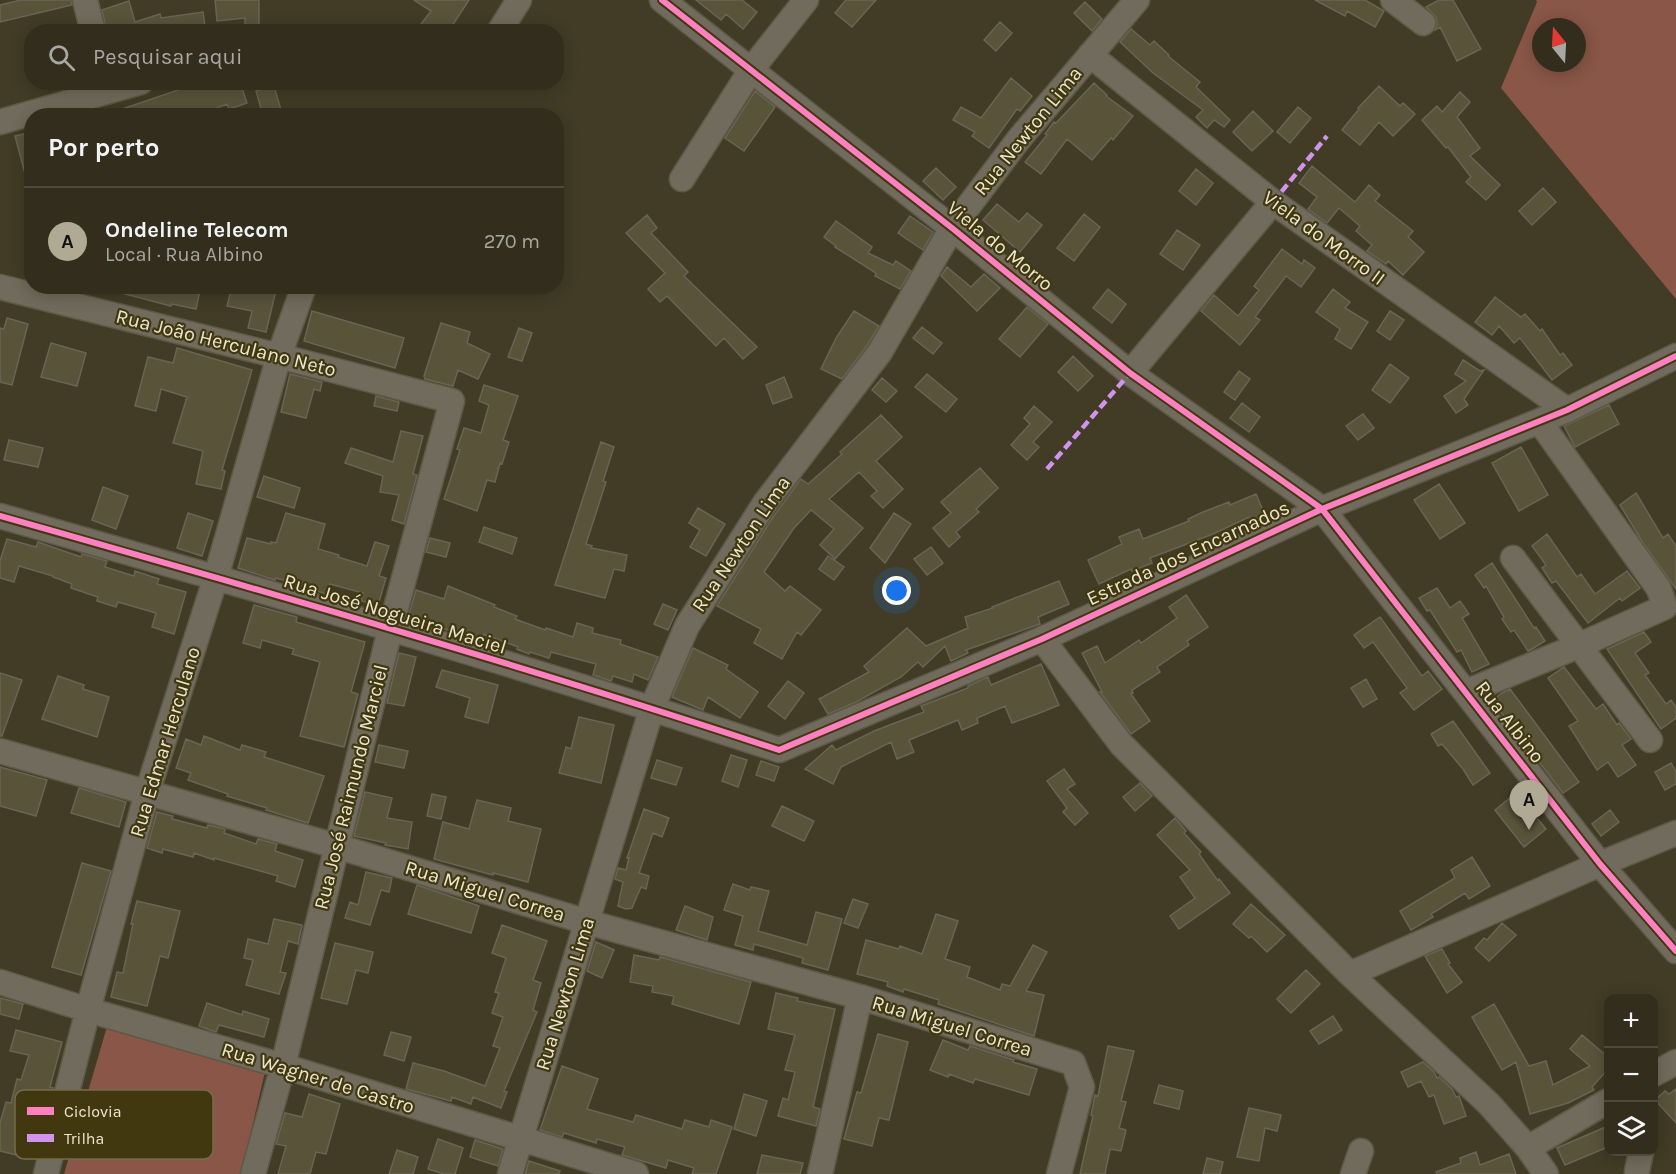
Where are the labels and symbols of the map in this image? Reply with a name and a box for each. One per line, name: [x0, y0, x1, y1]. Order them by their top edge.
north arrow: [1532, 18, 1586, 72]
street label: Rua Newton Lima: [969, 62, 1087, 200]
street label: Viela do Morro II: [1258, 186, 1390, 290]
street label: Viela do Morro: [942, 196, 1058, 296]
street label: Rua João Herculano Neto: [114, 305, 338, 381]
street label: Rua Newton Lima: [687, 472, 795, 616]
street label: Estrada dos Encarnados: [1083, 496, 1293, 610]
street label: Rua José Nogueira Maciel: [281, 569, 509, 659]
your location: [882, 576, 911, 605]
street label: Rua Edmar Herculano: [125, 644, 205, 840]
street label: Rua José Raimundo Marciel: [309, 662, 393, 912]
street label: Rua Albino: [1471, 676, 1549, 768]
pin: A: [1510, 780, 1549, 830]
street label: Rua Miguel Correa: [402, 856, 568, 926]
street label: Rua Newton Lima: [531, 915, 599, 1073]
street label: Rua Miguel Correa: [869, 991, 1035, 1061]
street label: Rua Wagner de Castro: [219, 1038, 417, 1118]
legend: [15, 1090, 213, 1159]
text: Ciclovia: [64, 1102, 122, 1121]
text: Trilha: [64, 1129, 104, 1148]

